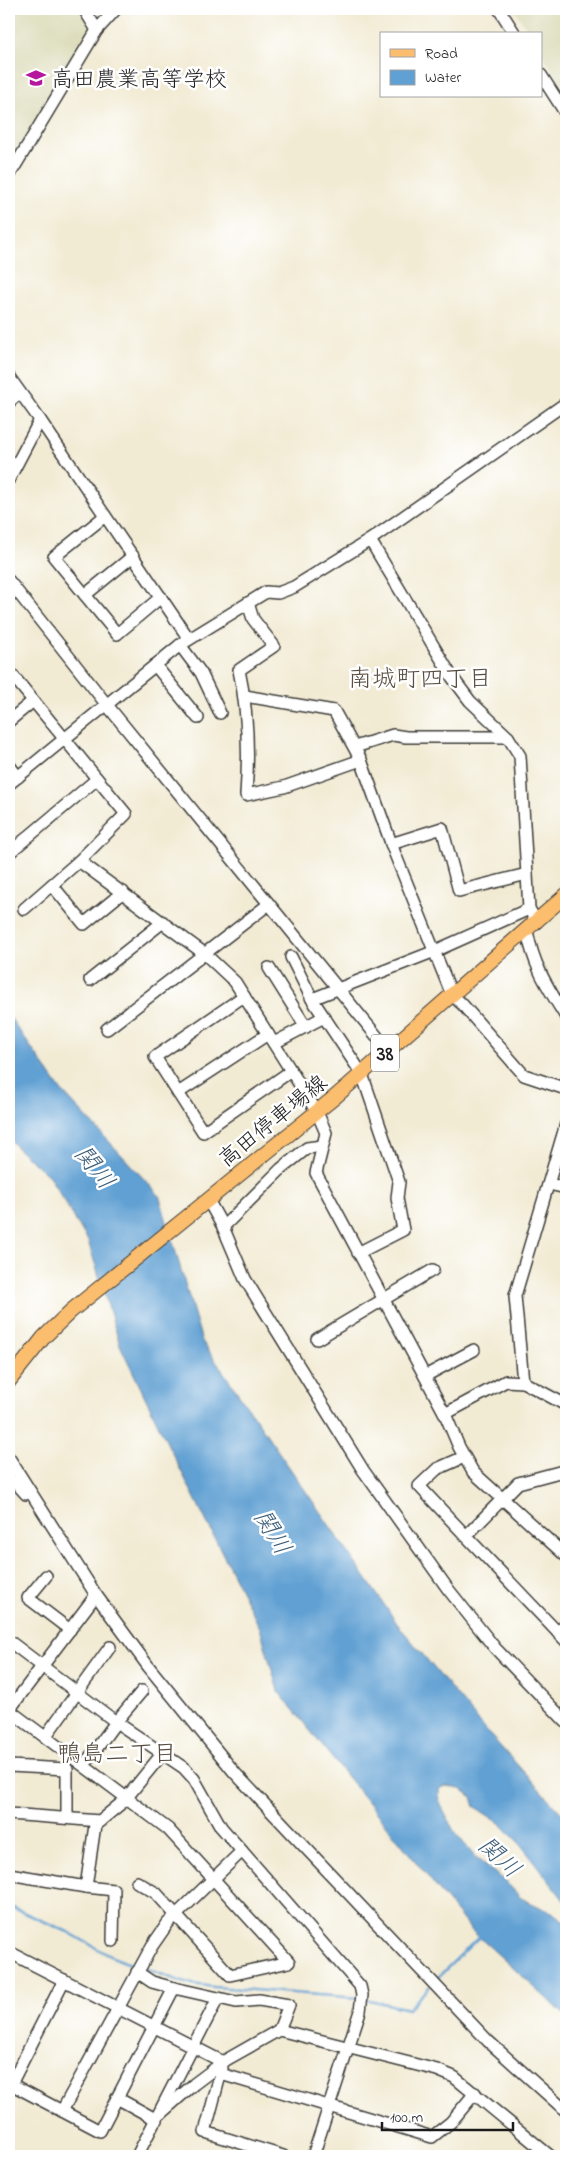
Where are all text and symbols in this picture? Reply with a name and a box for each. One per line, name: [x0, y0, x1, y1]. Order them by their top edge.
legend: [380, 32, 542, 98]
text: Road: [425, 43, 458, 65]
place label: 高田農業高等学校: [51, 65, 227, 97]
school or university icon: 高田農業高等学校: [25, 67, 47, 89]
text: Water: [425, 67, 461, 89]
district label: 南城町四丁目: [348, 663, 492, 698]
road number: 38: [371, 1034, 399, 1072]
street label: 高田停車場線: [213, 1068, 335, 1176]
water label: 関川: [64, 1139, 122, 1198]
water label: 関川: [243, 1504, 298, 1563]
district label: 鴨島二丁目: [57, 1738, 177, 1773]
water label: 関川: [469, 1830, 528, 1888]
scale bar: [382, 2100, 514, 2132]
text: 100 m: [390, 2107, 423, 2129]

